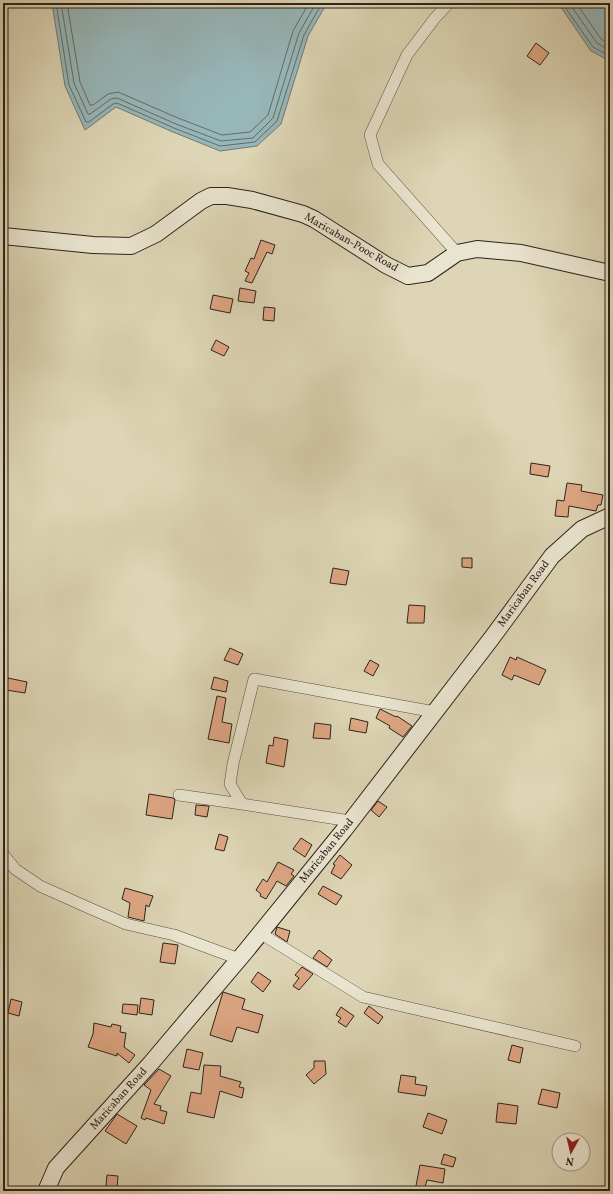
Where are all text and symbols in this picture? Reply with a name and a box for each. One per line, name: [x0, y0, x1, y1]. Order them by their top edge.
street label: Maricaban-Pooc Road: [301, 210, 401, 276]
street label: Maricaban Road: [495, 558, 553, 630]
street label: Maricaban Road: [296, 816, 358, 886]
street label: Maricaban Road: [87, 1065, 151, 1133]
north arrow: [551, 1132, 591, 1172]
text: N: [565, 1152, 575, 1168]

